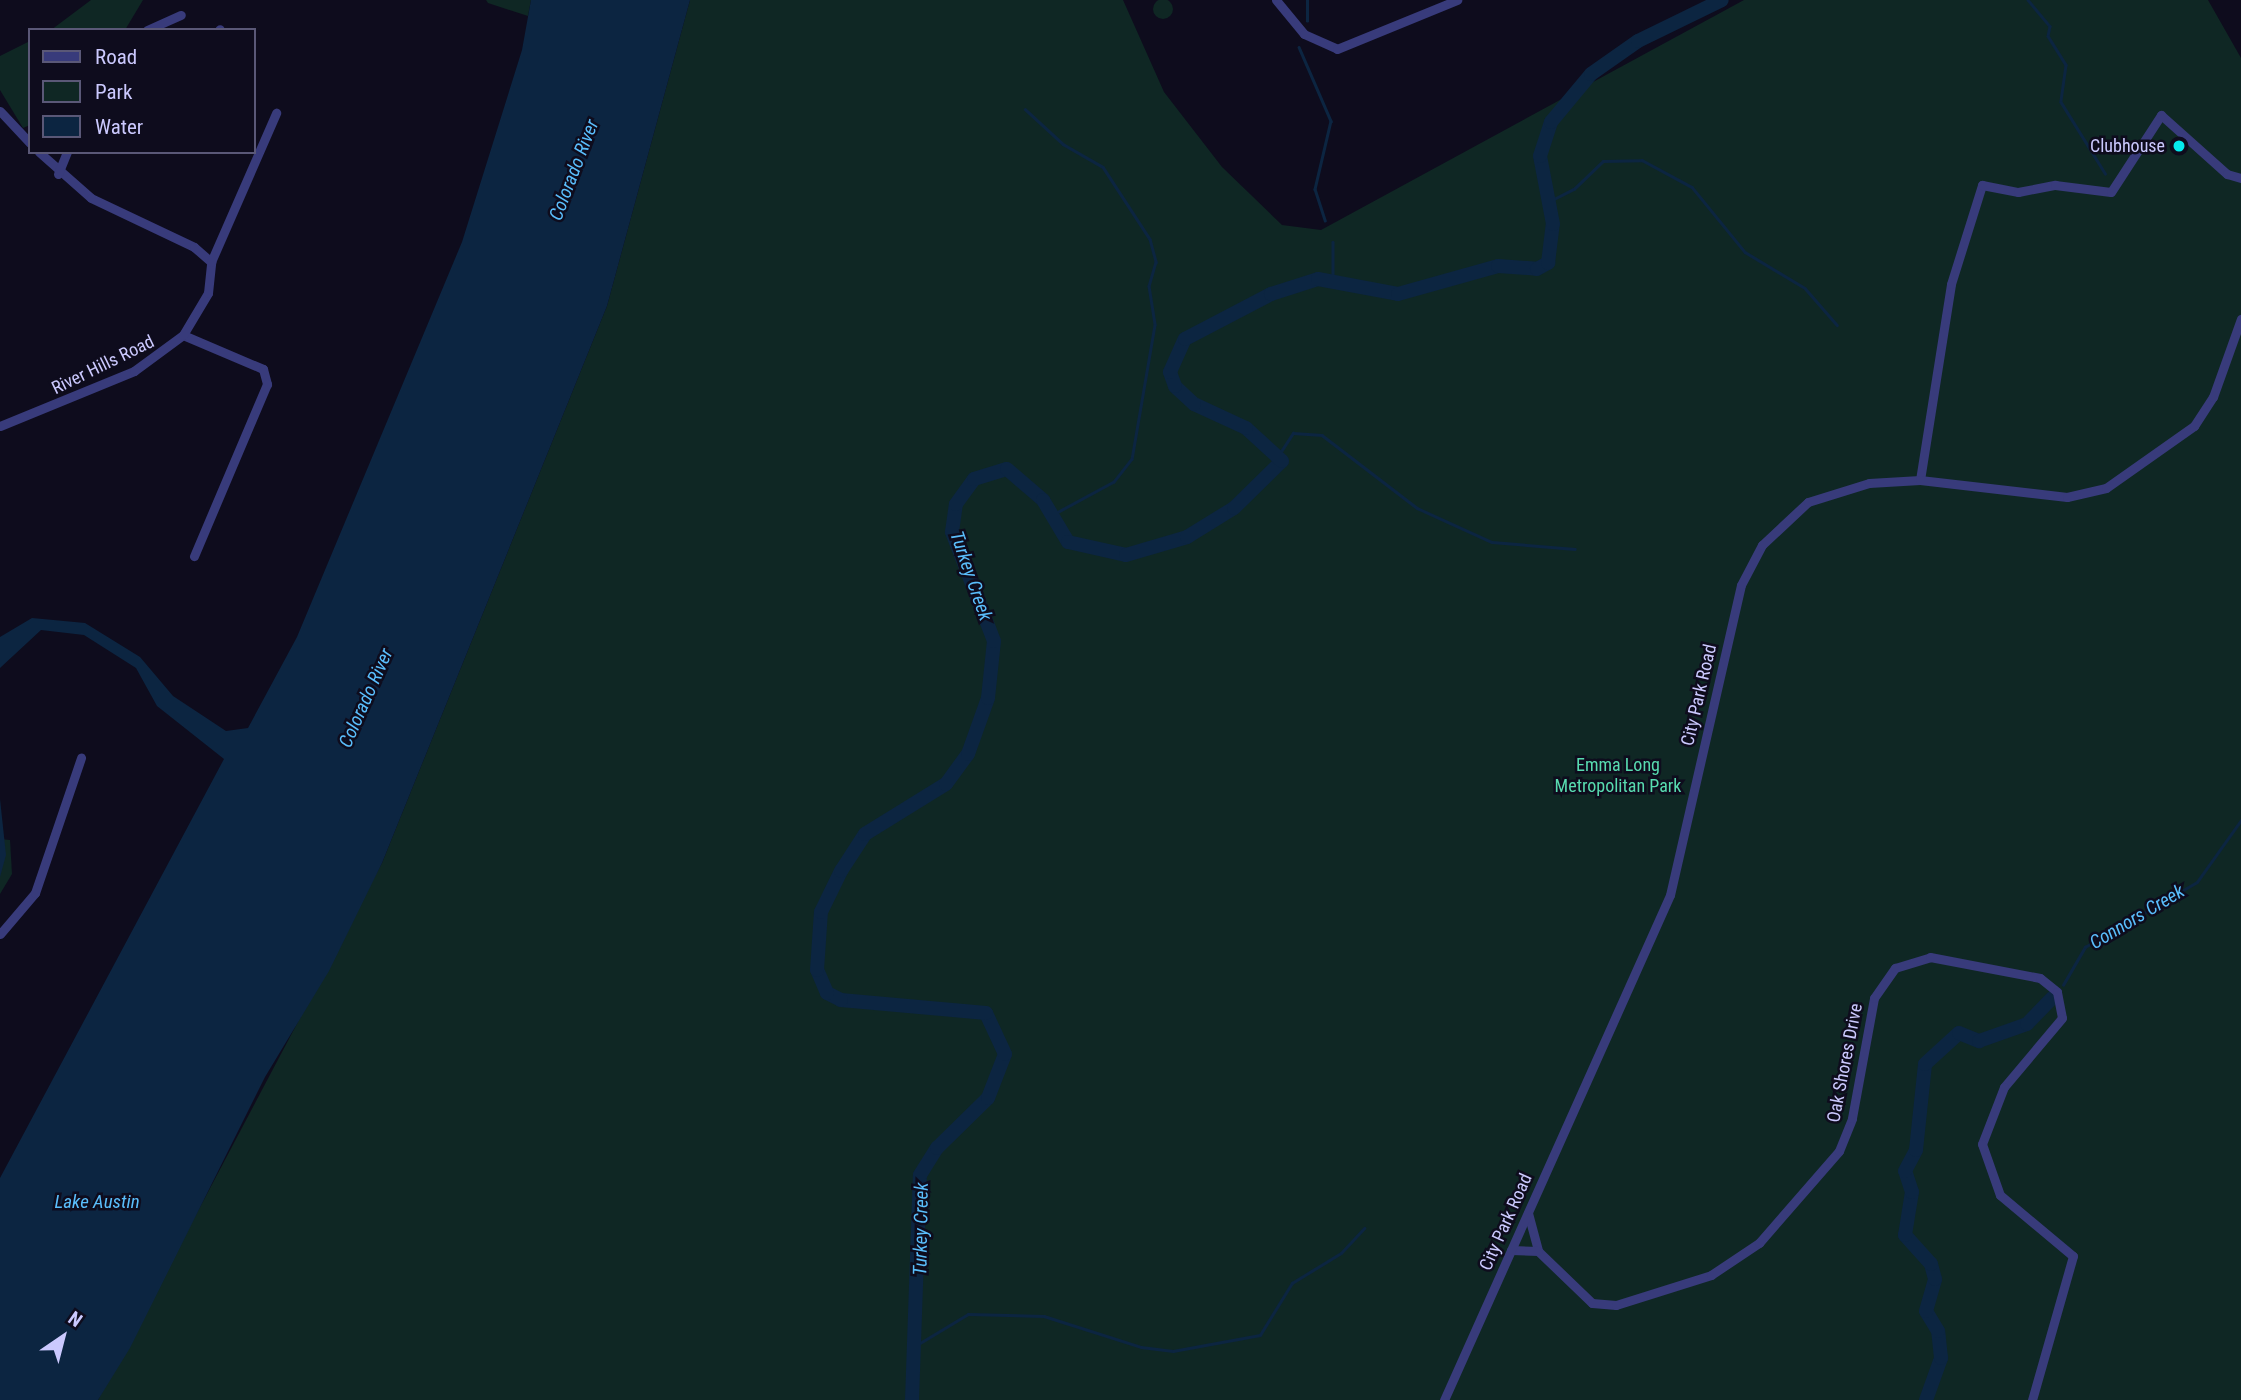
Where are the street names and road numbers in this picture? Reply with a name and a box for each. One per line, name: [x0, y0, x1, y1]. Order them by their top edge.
street label: River Hills Road: [48, 331, 158, 399]
street label: City Park Road: [1677, 642, 1721, 748]
street label: Oak Shores Drive: [1823, 1002, 1867, 1124]
street label: City Park Road: [1475, 1170, 1537, 1274]

